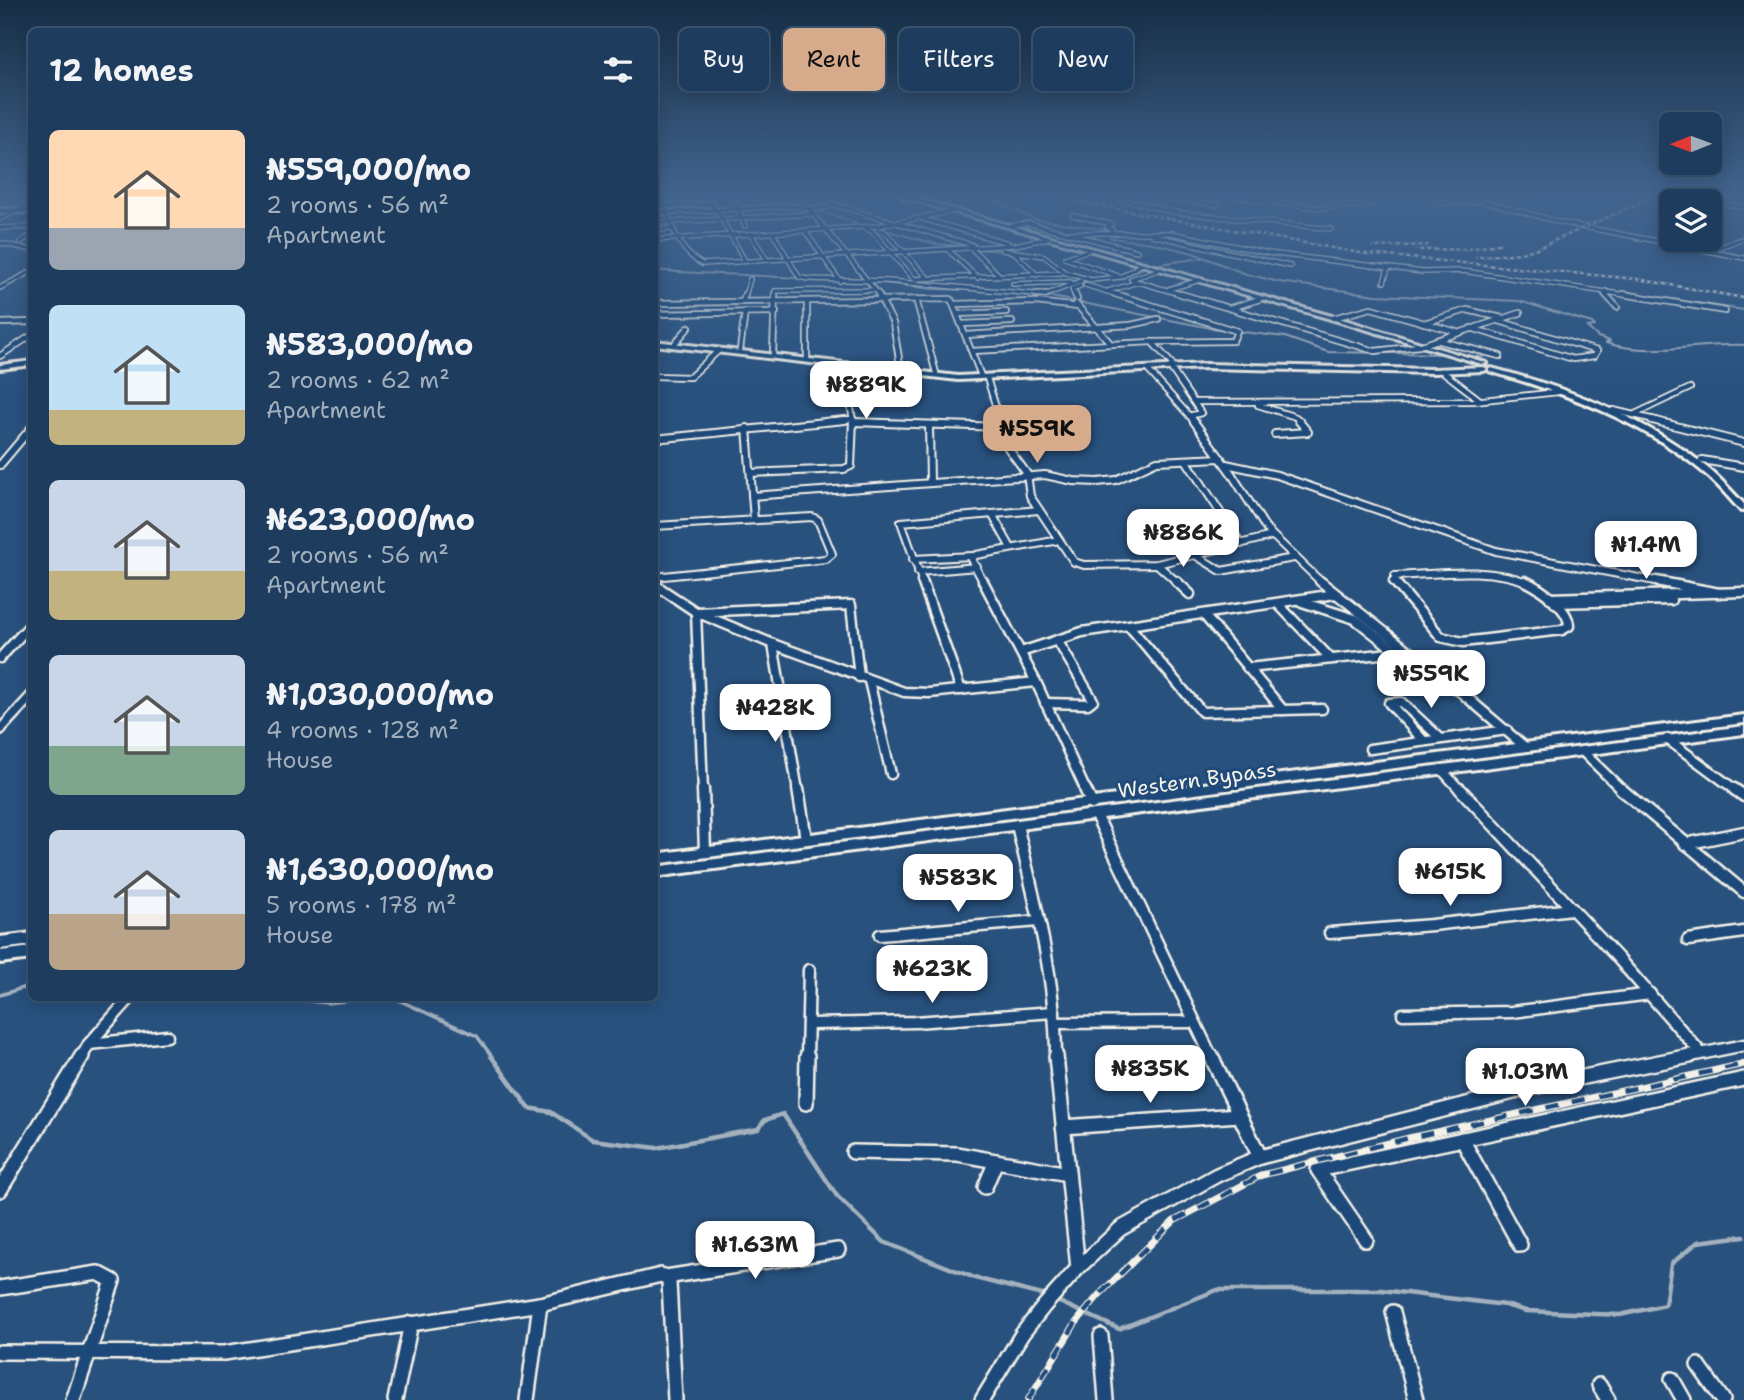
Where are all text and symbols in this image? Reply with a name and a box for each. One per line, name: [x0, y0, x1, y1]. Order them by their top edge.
chip: Buy: [679, 28, 769, 91]
chip: Rent: [783, 28, 885, 91]
chip: Filters: [899, 28, 1019, 91]
chip: New: [1033, 28, 1133, 91]
text: 12 homes: [49, 50, 193, 91]
icon: filters: [599, 51, 637, 89]
north arrow: [1659, 112, 1722, 175]
map controls: [1659, 112, 1722, 252]
text: ₦559,000/mo: [266, 149, 471, 190]
icon: home: [105, 158, 189, 242]
button: layers: [1659, 189, 1722, 252]
text: 2 rooms · 56 m²: [266, 190, 449, 220]
text: Apartment: [266, 220, 386, 250]
text: ₦583,000/mo: [266, 324, 474, 365]
icon: home: [105, 333, 189, 417]
pin: ₦889K: [817, 362, 915, 421]
text: 2 rooms · 62 m²: [266, 365, 450, 395]
text: ₦889K: [826, 369, 906, 399]
text: Apartment: [266, 395, 386, 425]
pin: ₦559K: [988, 406, 1086, 465]
text: ₦559K: [999, 413, 1075, 443]
text: ₦623,000/mo: [266, 499, 475, 540]
icon: home: [105, 508, 189, 592]
pin: ₦886K: [1134, 510, 1232, 569]
text: ₦886K: [1143, 517, 1223, 547]
pin: ₦1.4M: [1597, 522, 1695, 581]
text: ₦1.4M: [1611, 529, 1681, 559]
text: 2 rooms · 56 m²: [266, 540, 449, 570]
text: Apartment: [266, 570, 386, 600]
pin: ₦559K: [1382, 650, 1480, 710]
text: ₦559K: [1393, 658, 1469, 688]
text: ₦1,030,000/mo: [266, 674, 494, 715]
icon: home: [105, 683, 189, 767]
pin: ₦428K: [726, 684, 824, 744]
text: ₦428K: [736, 692, 814, 722]
text: 4 rooms · 128 m²: [266, 715, 459, 745]
text: House: [266, 745, 334, 775]
street label: Western Bypass: [1116, 755, 1278, 805]
pin: ₦615K: [1401, 848, 1499, 908]
text: ₦1,630,000/mo: [266, 849, 494, 890]
pin: ₦583K: [909, 855, 1007, 914]
text: ₦615K: [1415, 856, 1485, 886]
icon: home: [105, 858, 189, 942]
text: ₦583K: [919, 862, 997, 892]
text: 5 rooms · 178 m²: [266, 890, 457, 920]
text: House: [266, 920, 334, 950]
pin: ₦623K: [883, 946, 981, 1005]
text: ₦623K: [892, 953, 972, 983]
pin: ₦835K: [1101, 1046, 1199, 1105]
pin: ₦1.03M: [1468, 1048, 1582, 1108]
text: ₦835K: [1111, 1053, 1189, 1083]
text: ₦1.03M: [1482, 1056, 1568, 1086]
pin: ₦1.63M: [698, 1222, 812, 1281]
text: ₦1.63M: [712, 1229, 798, 1259]

